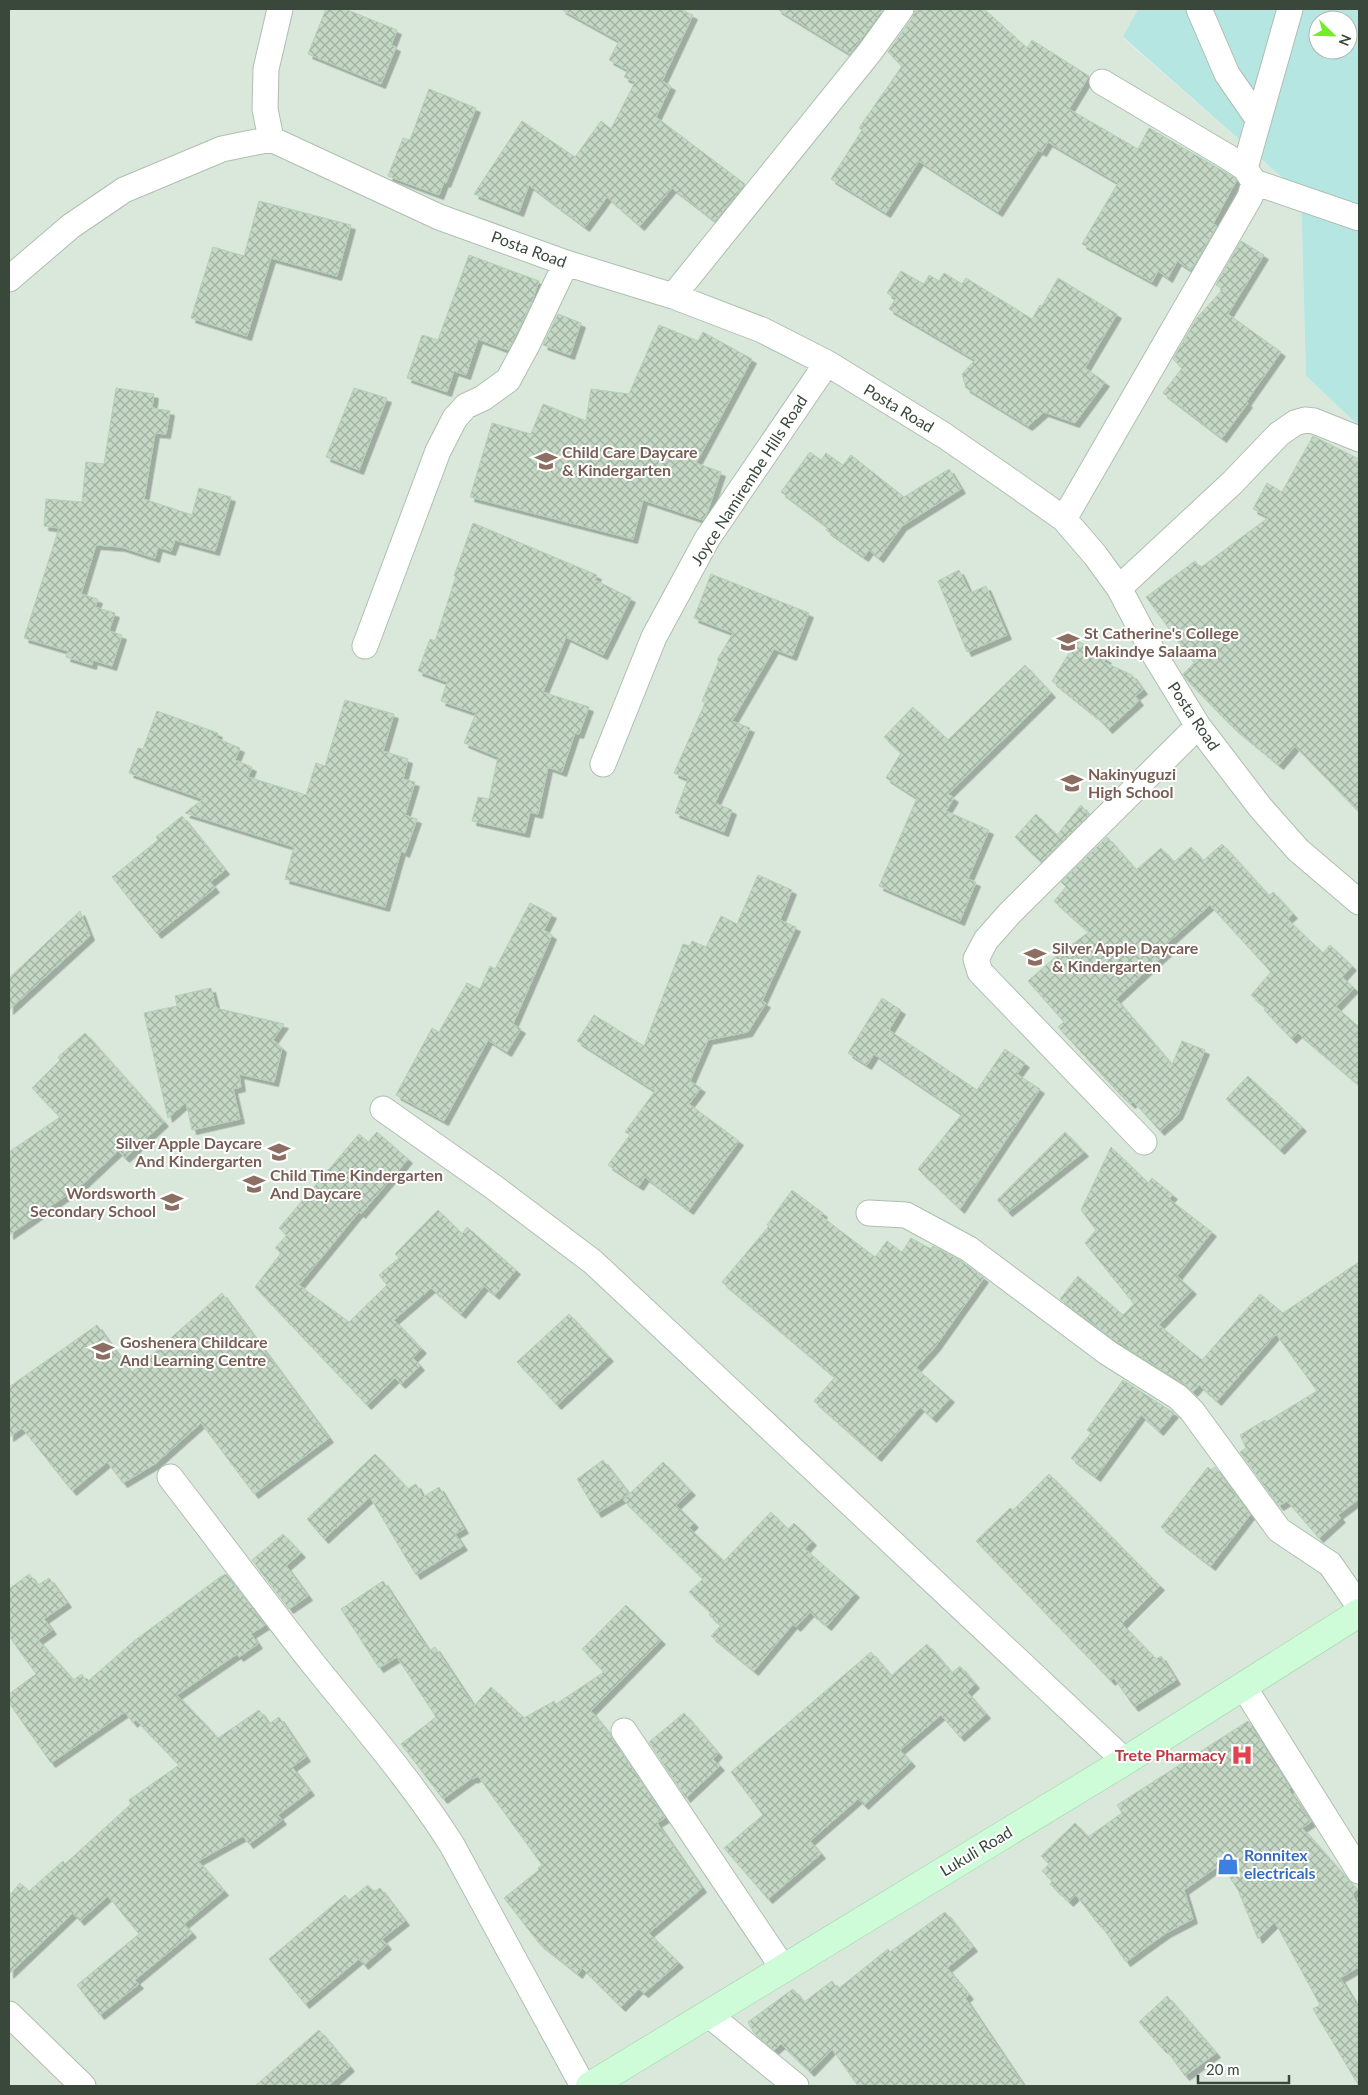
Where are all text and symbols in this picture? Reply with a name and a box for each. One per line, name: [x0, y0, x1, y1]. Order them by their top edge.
north arrow: [1308, 10, 1358, 60]
text: N: [1335, 32, 1355, 49]
street label: Posta Road: [489, 226, 569, 271]
street label: Posta Road: [861, 379, 938, 436]
street label: Joyce Namirembe Hills Road: [686, 391, 811, 568]
place label: Child Care Daycare & Kindergarten: [562, 442, 698, 479]
school or university icon: Child Care Daycare & Kindergarten: [533, 448, 559, 474]
place label: St Catherine's College Makindye Salaama: [1084, 623, 1239, 660]
school or university icon: St Catherine's College Makindye Salaama: [1055, 629, 1081, 655]
street label: Posta Road: [1165, 678, 1224, 754]
place label: Nakinyuguzi High School: [1088, 764, 1176, 801]
school or university icon: Nakinyuguzi High School: [1059, 770, 1085, 796]
place label: Silver Apple Daycare & Kindergarten: [1052, 938, 1199, 975]
school or university icon: Silver Apple Daycare & Kindergarten: [1022, 944, 1048, 970]
place label: Silver Apple Daycare And Kindergarten: [116, 1133, 262, 1170]
school or university icon: Silver Apple Daycare And Kindergarten: [266, 1139, 292, 1165]
place label: Child Time Kindergarten And Daycare: [269, 1165, 443, 1202]
school or university icon: Child Time Kindergarten And Daycare: [241, 1171, 267, 1197]
place label: Wordsworth Secondary School: [30, 1183, 156, 1220]
school or university icon: Wordsworth Secondary School: [159, 1189, 185, 1215]
place label: Goshenera Childcare And Learning Centre: [119, 1332, 268, 1369]
school or university icon: Goshenera Childcare And Learning Centre: [90, 1338, 116, 1364]
hospital icon: Trete Pharmacy: [1229, 1742, 1255, 1768]
place label: Trete Pharmacy: [1115, 1745, 1227, 1764]
street label: Lukuli Road: [936, 1822, 1015, 1880]
place label: Ronnitex electricals: [1244, 1845, 1316, 1882]
shop icon: Ronnitex electricals: [1215, 1851, 1241, 1877]
scale bar: [1198, 2052, 1289, 2084]
text: 20 m: [1206, 2060, 1240, 2078]

